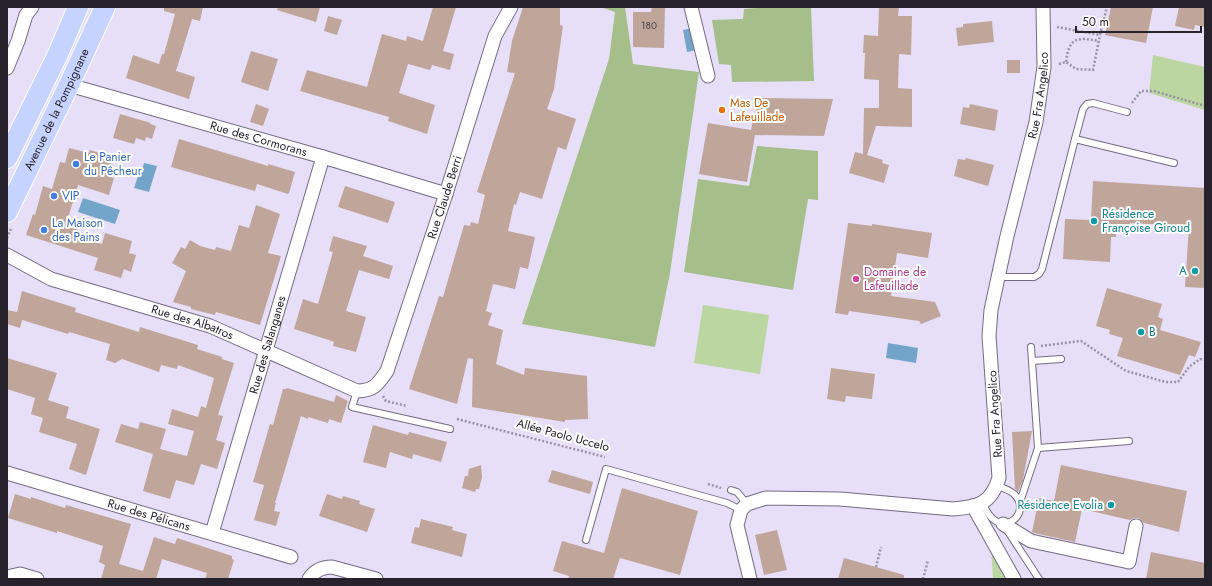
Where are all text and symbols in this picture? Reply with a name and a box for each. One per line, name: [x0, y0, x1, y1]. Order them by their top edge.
scale bar: [1076, 8, 1201, 34]
text: 50 m: [1082, 13, 1109, 31]
house number: 180: [641, 18, 657, 33]
street label: Avenue de la Pompignane: [20, 45, 94, 173]
street label: Rue Fra Angelico: [1023, 52, 1053, 141]
place label: Mas De Lafeuillade: [730, 94, 785, 126]
marker: Mas De Lafeuillade: [717, 105, 727, 115]
street label: Rue des Cormorans: [208, 116, 309, 161]
place label: Le Panier du Pêcheur: [84, 148, 143, 180]
street label: Rue Claude Berri: [423, 153, 466, 241]
marker: Le Panier du Pêcheur: [71, 159, 81, 169]
place label: VIP: [62, 187, 80, 205]
marker: VIP: [49, 191, 59, 201]
place label: Résidence Françoise Giroud: [1102, 205, 1190, 237]
place label: La Maison des Pains: [52, 214, 103, 246]
marker: Résidence Françoise Giroud: [1089, 216, 1099, 226]
marker: La Maison des Pains: [39, 225, 49, 235]
place label: A: [1179, 262, 1187, 280]
place label: Domaine de Lafeuillade: [864, 263, 926, 295]
marker: A: [1190, 266, 1200, 276]
marker: Domaine de Lafeuillade: [851, 274, 861, 284]
street label: Rue des Salanganes: [244, 294, 291, 396]
street label: Rue des Albatros: [149, 300, 237, 344]
place label: B: [1149, 323, 1156, 341]
marker: B: [1136, 327, 1146, 337]
street label: Rue Fra Angelico: [983, 369, 1007, 458]
street label: Allée Paolo Uccelo: [515, 414, 612, 456]
street label: Rue des Pélicans: [105, 494, 193, 536]
place label: Résidence Evolia: [1017, 496, 1103, 514]
marker: Résidence Evolia: [1106, 500, 1116, 510]

